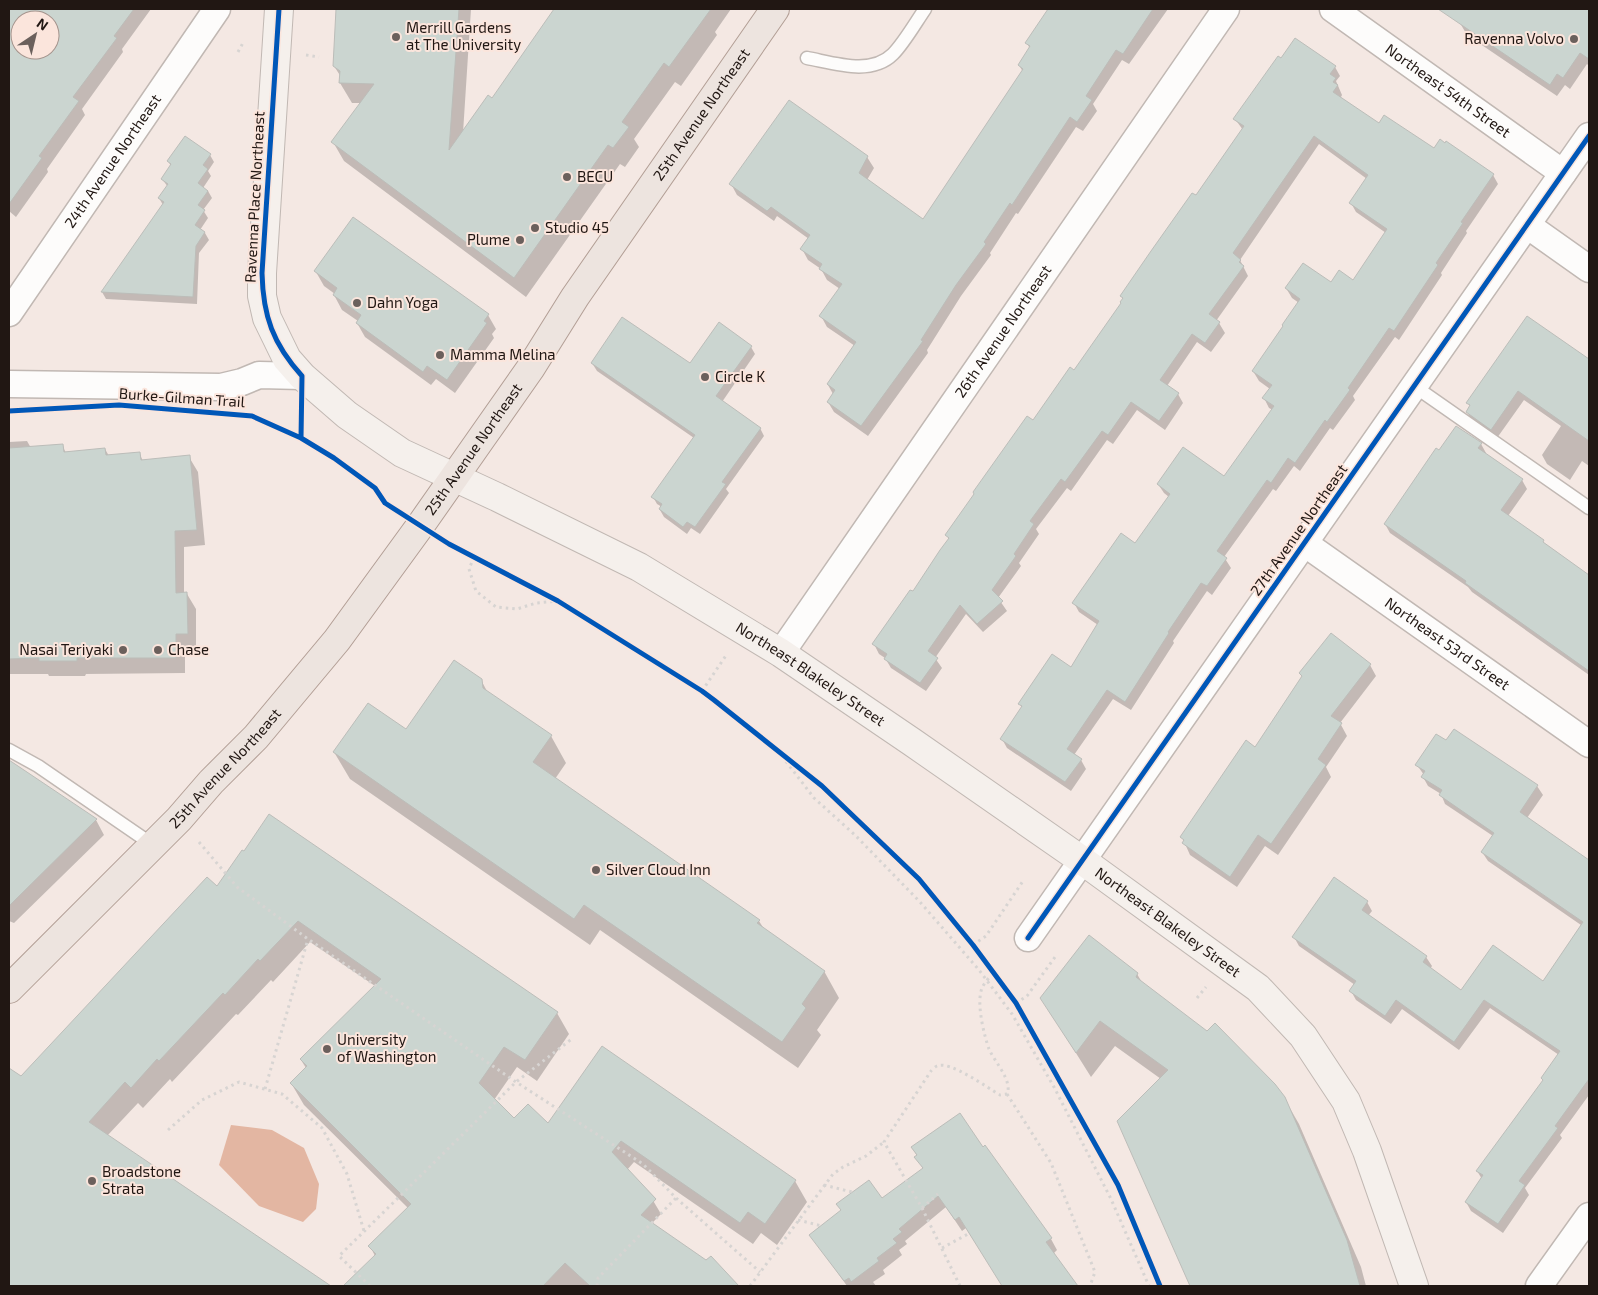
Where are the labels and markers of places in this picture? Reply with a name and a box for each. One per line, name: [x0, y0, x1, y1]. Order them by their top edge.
place label: Merrill Gardens at The University: [406, 18, 521, 53]
place label: Ravenna Volvo: [1464, 29, 1564, 47]
marker: Merrill Gardens at The University: [390, 31, 402, 43]
marker: Ravenna Volvo: [1568, 33, 1580, 45]
place label: BECU: [577, 167, 613, 185]
marker: BECU: [561, 171, 573, 183]
place label: Studio 45: [545, 218, 609, 236]
marker: Studio 45: [529, 222, 541, 234]
place label: Plume: [467, 230, 510, 248]
marker: Plume: [514, 234, 526, 246]
place label: Dahn Yoga: [367, 293, 438, 311]
marker: Dahn Yoga: [351, 297, 363, 309]
place label: Mamma Melina: [450, 345, 556, 363]
marker: Mamma Melina: [434, 349, 446, 361]
place label: Circle K: [715, 367, 765, 385]
marker: Circle K: [699, 371, 711, 383]
place label: Nasai Teriyaki: [19, 640, 113, 658]
place label: Chase: [168, 640, 209, 658]
marker: Nasai Teriyaki: [117, 644, 129, 656]
marker: Chase: [152, 644, 164, 656]
place label: Silver Cloud Inn: [606, 860, 711, 878]
marker: Silver Cloud Inn: [590, 864, 602, 876]
place label: University of Washington: [337, 1030, 436, 1065]
marker: University of Washington: [321, 1043, 333, 1055]
place label: Broadstone Strata: [102, 1162, 181, 1197]
marker: Broadstone Strata: [86, 1175, 98, 1187]

